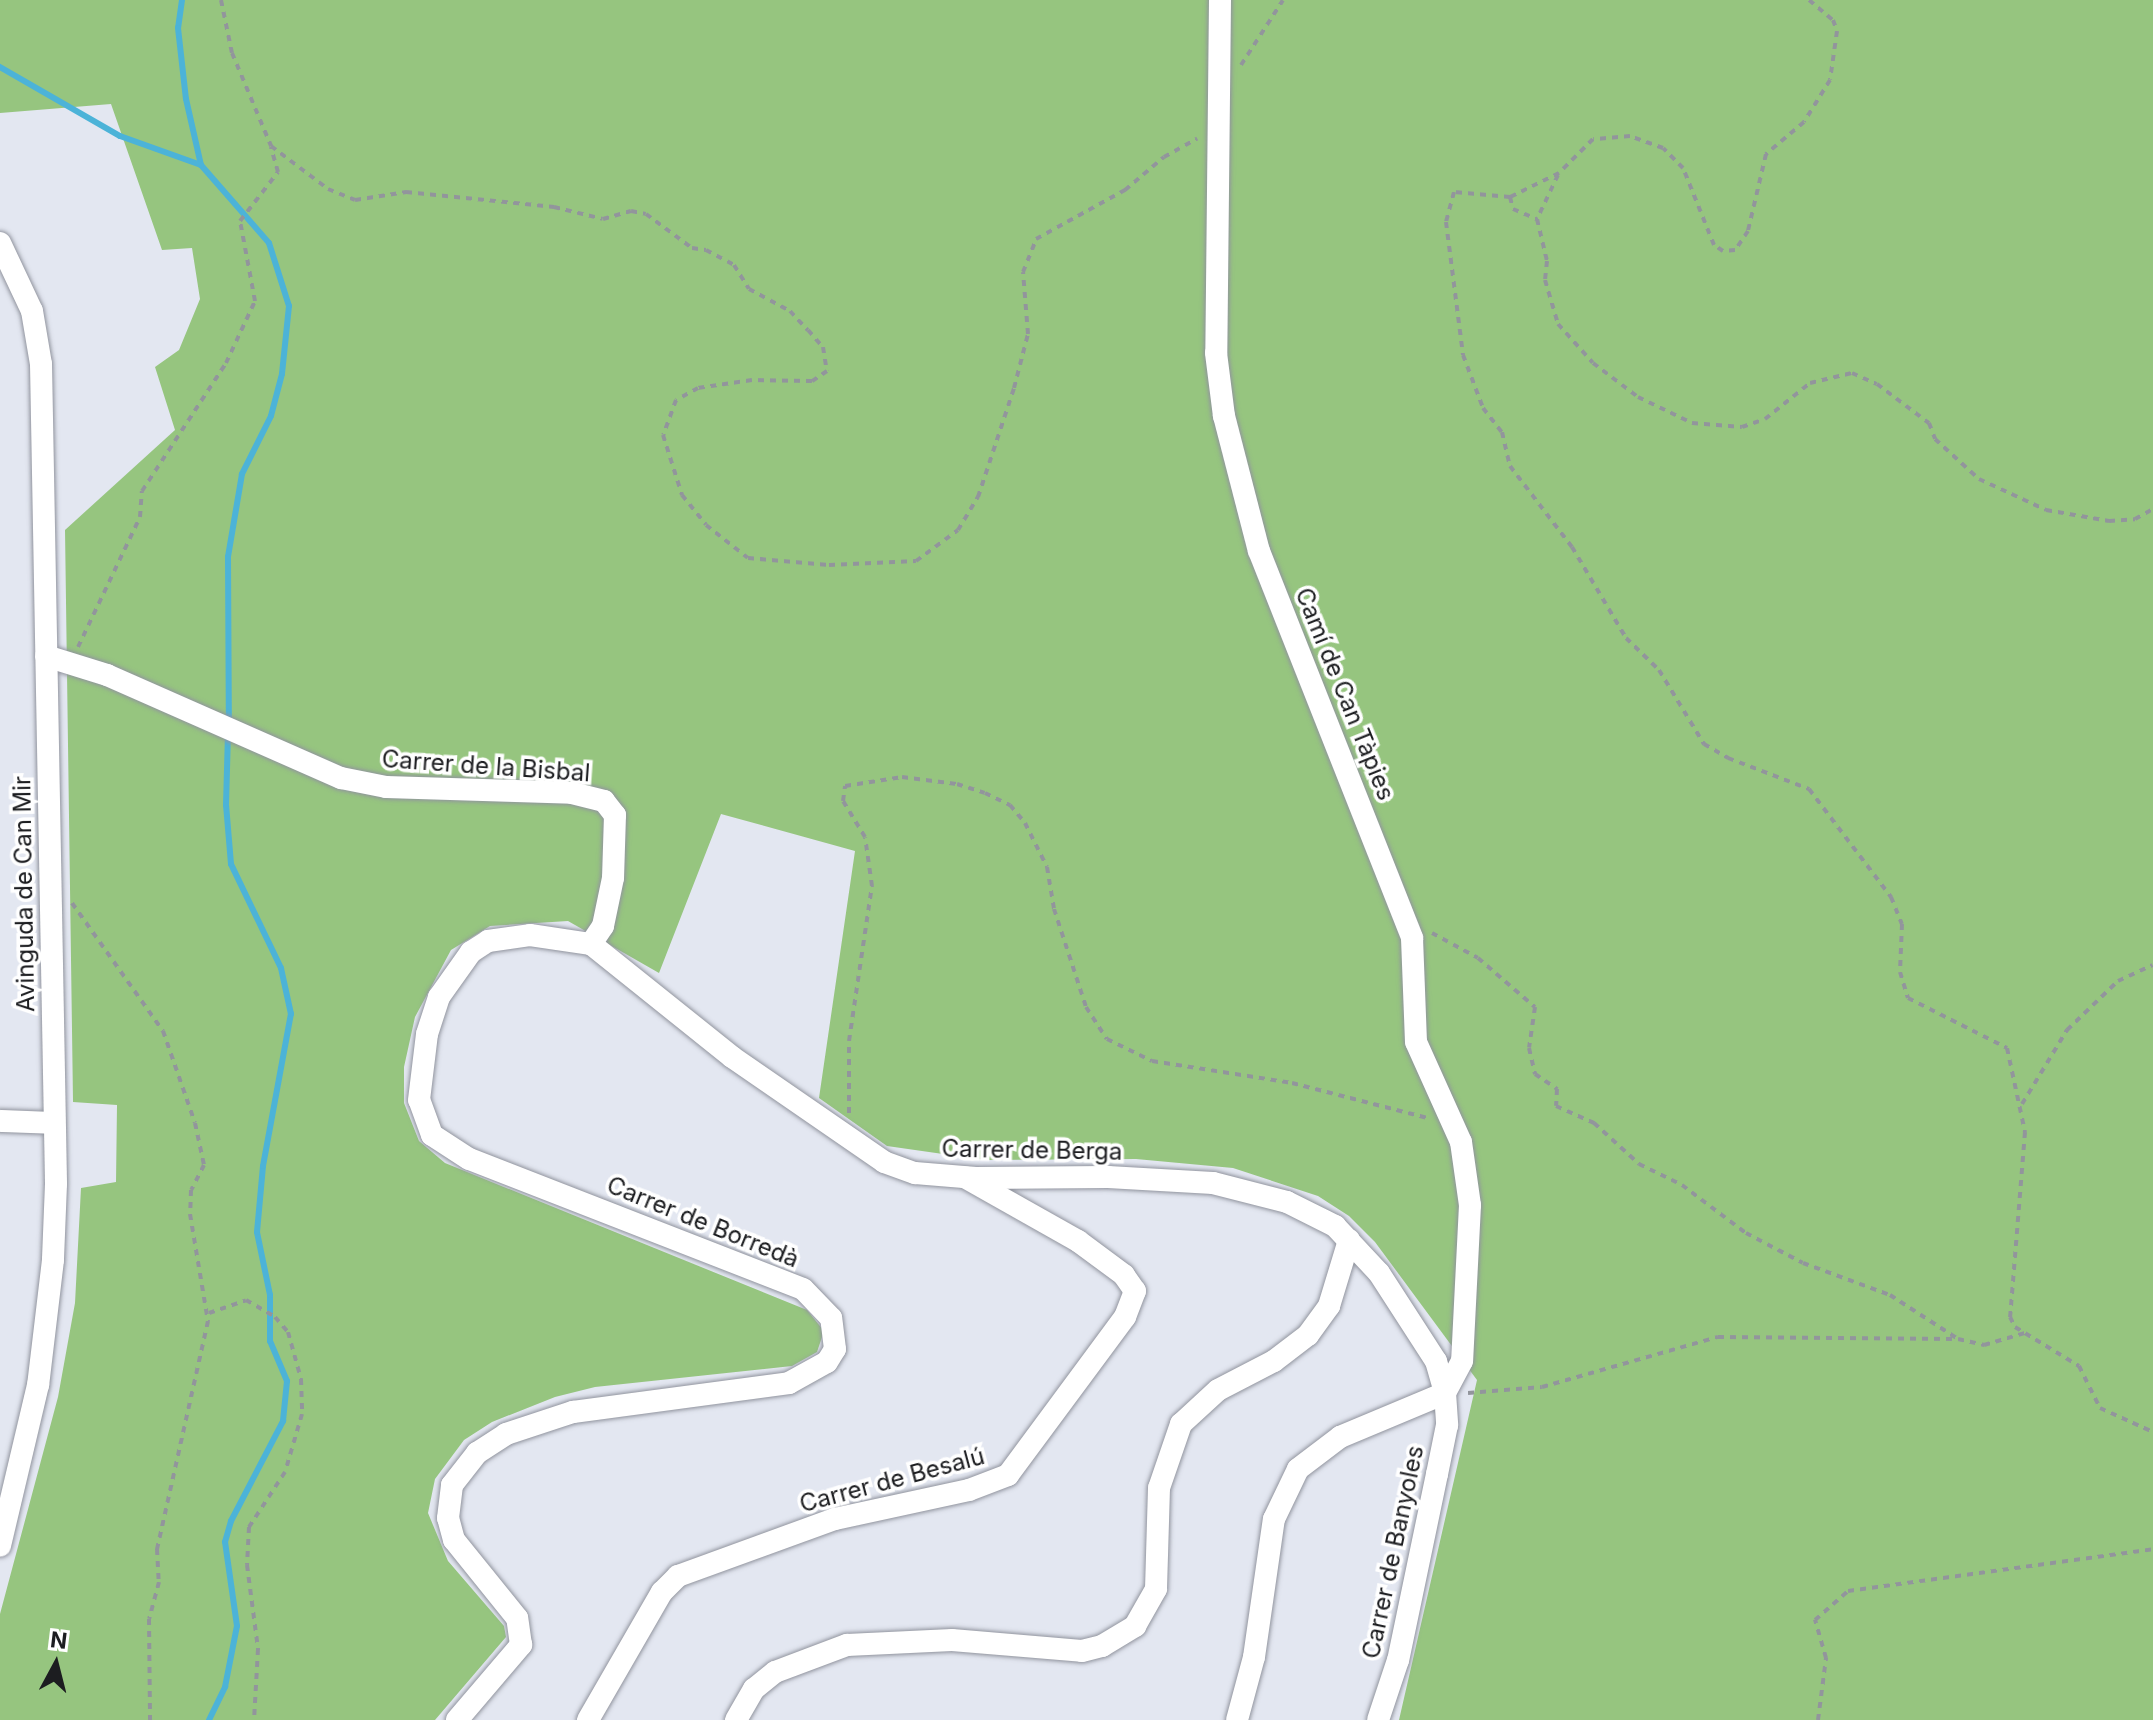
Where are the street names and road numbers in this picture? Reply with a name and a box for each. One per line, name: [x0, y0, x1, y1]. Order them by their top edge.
street label: Camí de Can Tàpies: [1289, 584, 1401, 804]
street label: Carrer de la Bisbal: [381, 744, 591, 788]
street label: Avinguda de Can Mir: [8, 776, 40, 1012]
street label: Carrer de Berga: [941, 1134, 1123, 1166]
street label: Carrer de Borredà: [603, 1170, 803, 1274]
street label: Carrer de Besalú: [796, 1441, 988, 1519]
street label: Carrer de Banyoles: [1356, 1443, 1430, 1661]

